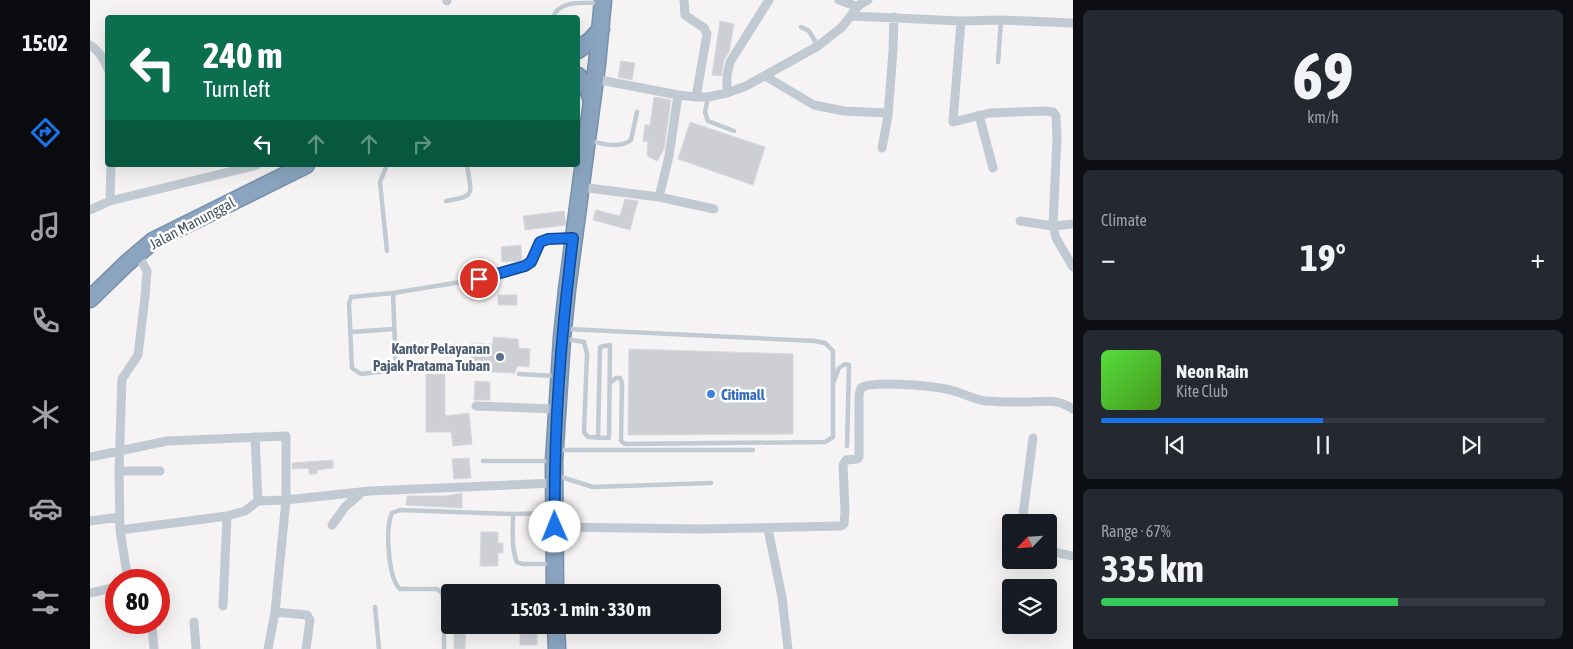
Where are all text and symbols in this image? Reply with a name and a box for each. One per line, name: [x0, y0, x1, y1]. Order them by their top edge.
text: 15:02: [22, 30, 68, 56]
icon: left: [120, 35, 185, 100]
text: 240 m: [203, 35, 282, 75]
text: 69: [1292, 38, 1354, 113]
text: Turn left: [203, 76, 270, 102]
text: km/h: [1307, 108, 1339, 126]
icon: directions: [28, 115, 63, 150]
icon: left: [249, 130, 277, 158]
icon: ahead: [302, 130, 330, 158]
icon: ahead: [355, 130, 383, 158]
icon: right: [408, 130, 436, 158]
street label: Jalan Manunggal: [146, 193, 238, 253]
icon: music: [28, 209, 63, 244]
text: Climate: [1101, 211, 1147, 229]
text: 19°: [1300, 236, 1346, 279]
text: −: [1101, 242, 1116, 274]
text: +: [1530, 242, 1545, 274]
pin: [458, 258, 500, 300]
icon: arrive: [465, 265, 493, 293]
icon: phone: [28, 303, 63, 338]
place label: Kantor Pelayanan Pajak Pratama Tuban: [373, 340, 490, 374]
marker: Kantor Pelayanan Pajak Pratama Tuban: [494, 351, 506, 363]
text: Neon Rain: [1176, 360, 1248, 382]
text: Kite Club: [1176, 382, 1228, 400]
place label: Citimall: [721, 386, 766, 403]
marker: Citimall: [705, 388, 717, 400]
icon: climate: [28, 397, 63, 432]
icon: previous: [1161, 431, 1189, 459]
icon: pause: [1309, 431, 1337, 459]
icon: next: [1457, 431, 1485, 459]
icon: car: [28, 491, 63, 526]
position arrow: [528, 500, 580, 552]
north arrow: [1002, 514, 1058, 569]
map controls: [1002, 514, 1057, 634]
text: Range · 67%: [1101, 522, 1171, 540]
text: 335 km: [1101, 547, 1204, 590]
speed limit sign: 80: [105, 569, 170, 634]
button: layers: [1002, 579, 1057, 634]
icon: filters: [28, 585, 63, 620]
text: 15:03 · 1 min · 330 m: [511, 598, 651, 620]

